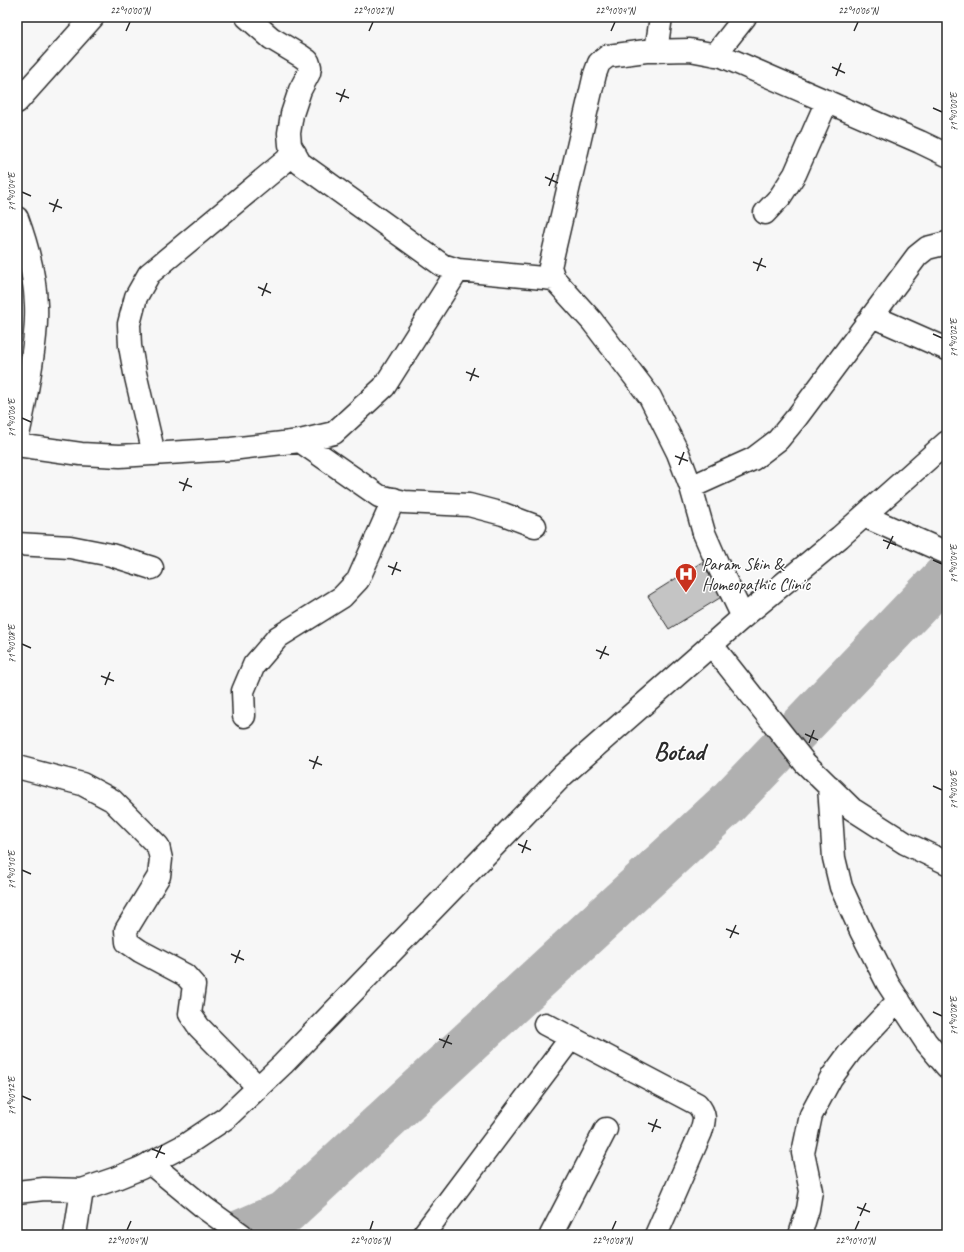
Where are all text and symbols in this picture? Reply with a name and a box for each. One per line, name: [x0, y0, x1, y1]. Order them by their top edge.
text: 22°10'00"N: [110, 4, 152, 17]
text: 22°10'02"N: [353, 4, 395, 17]
text: 22°10'04"N: [595, 4, 637, 17]
text: 22°10'06"N: [838, 4, 880, 17]
text: 71°40'00"E: [947, 91, 960, 131]
text: 71°40'04"E: [5, 171, 18, 211]
text: 71°40'02"E: [947, 317, 960, 357]
text: 71°40'06"E: [5, 397, 18, 437]
text: 71°40'04"E: [947, 543, 960, 583]
place label: Param Skin & Homeopathic Clinic: [702, 554, 811, 595]
hospital icon: Param Skin & Homeopathic Clinic: [673, 561, 699, 594]
text: 71°40'08"E: [5, 623, 18, 663]
district label: Botad: [654, 736, 709, 768]
text: 71°40'06"E: [947, 769, 960, 809]
text: 71°40'10"E: [5, 849, 18, 889]
text: 71°40'08"E: [947, 995, 960, 1035]
text: 71°40'12"E: [5, 1075, 18, 1115]
text: 22°10'04"N: [107, 1234, 149, 1247]
text: 22°10'06"N: [350, 1234, 392, 1247]
text: 22°10'08"N: [592, 1234, 634, 1247]
text: 22°10'10"N: [835, 1234, 877, 1247]

